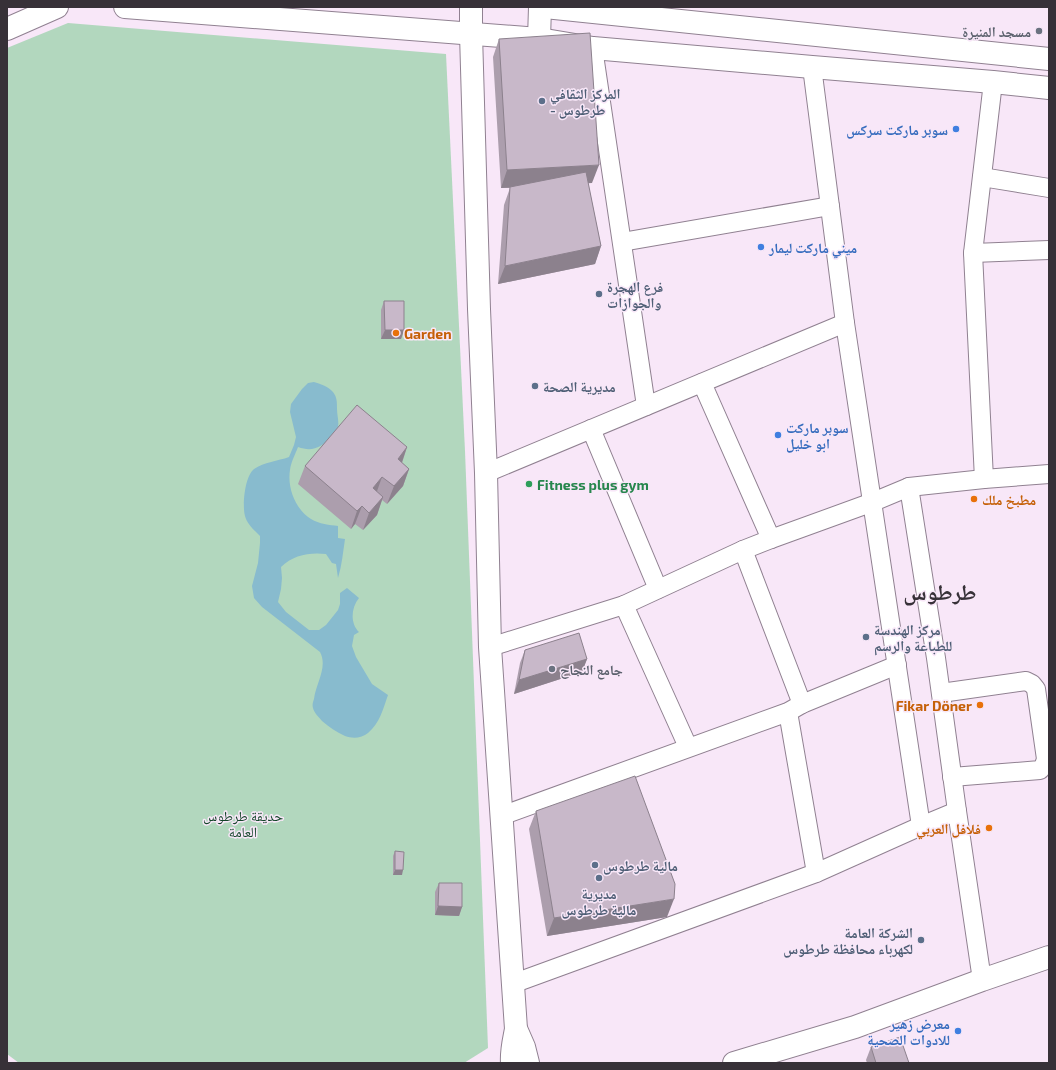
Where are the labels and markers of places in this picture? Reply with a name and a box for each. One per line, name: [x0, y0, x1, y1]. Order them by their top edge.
place label: مسجد المنيرة: [962, 23, 1031, 40]
marker: مسجد المنيرة: [1034, 26, 1044, 36]
place label: المركز الثقافي - طرطوس: [550, 85, 621, 119]
marker: المركز الثقافي - طرطوس: [537, 96, 547, 106]
place label: سوبر ماركت سركس: [846, 121, 948, 139]
marker: سوبر ماركت سركس: [951, 124, 961, 134]
place label: ميني ماركت ليمار: [768, 239, 857, 259]
marker: ميني ماركت ليمار: [756, 242, 766, 252]
place label: فرع الهجرة والجوازات: [607, 278, 663, 311]
marker: فرع الهجرة والجوازات: [594, 289, 604, 299]
place label: Garden: [404, 325, 452, 342]
marker: Garden: [391, 328, 401, 338]
place label: مديرية الصحة: [543, 378, 616, 395]
marker: مديرية الصحة: [530, 381, 540, 391]
place label: سوبر ماركت ابو خليل: [786, 419, 849, 453]
marker: سوبر ماركت ابو خليل: [773, 430, 783, 440]
place label: Fitness plus gym: [537, 476, 649, 493]
marker: Fitness plus gym: [524, 479, 534, 489]
place label: مطبخ ملك: [982, 491, 1036, 509]
marker: مطبخ ملك: [969, 494, 979, 504]
place label: مركز الهندسة للطباعة والرسم: [874, 621, 952, 656]
marker: مركز الهندسة للطباعة والرسم: [861, 632, 871, 642]
place label: جامع النجاح: [560, 661, 623, 680]
marker: جامع النجاح: [547, 664, 557, 674]
place label: Fikar Döner: [896, 697, 972, 714]
marker: Fikar Döner: [975, 700, 985, 710]
place label: فلافل العربي: [916, 820, 981, 840]
marker: فلافل العربي: [984, 823, 994, 833]
place label: مالية طرطوس: [603, 857, 678, 875]
marker: مالية طرطوس: [590, 860, 600, 870]
marker: مديرية مالية طرطوس: [594, 873, 604, 883]
place label: مديرية مالية طرطوس: [562, 885, 636, 919]
place label: الشركة العامة لكهرباء محافظة طرطوس: [783, 924, 913, 958]
marker: الشركة العامة لكهرباء محافظة طرطوس: [916, 935, 926, 945]
place label: معرض زهير للادوات الصحية: [867, 1015, 950, 1048]
marker: معرض زهير للادوات الصحية: [953, 1026, 963, 1036]

